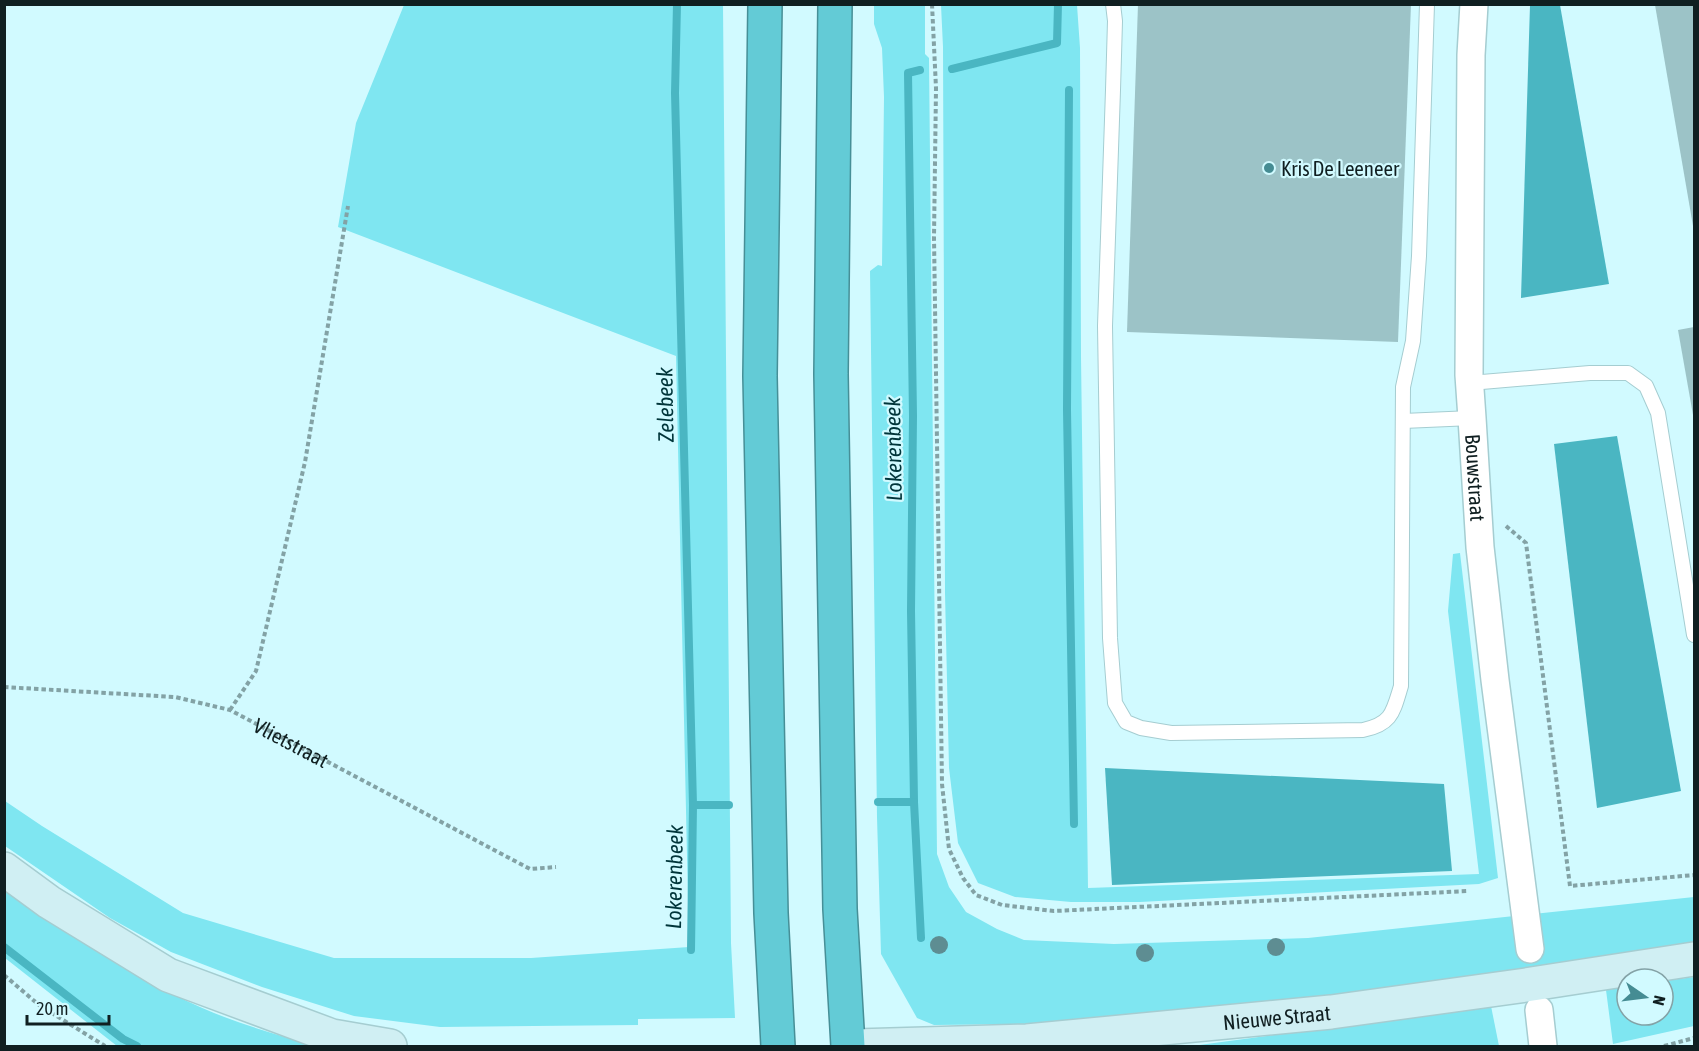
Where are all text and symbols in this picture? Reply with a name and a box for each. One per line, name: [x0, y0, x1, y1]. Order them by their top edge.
place label: Kris De Leeneer: [1281, 156, 1400, 180]
marker: Kris De Leeneer: [1262, 161, 1276, 175]
water label: Zelebeek: [651, 367, 679, 443]
water label: Lokerenbeek: [879, 396, 907, 501]
street label: Bouwstraat: [1461, 433, 1490, 522]
street label: Vlietstraat: [250, 713, 333, 772]
water label: Lokerenbeek: [660, 824, 688, 929]
north arrow: [1615, 967, 1675, 1027]
scale bar: [27, 988, 110, 1026]
text: N: [1650, 994, 1669, 1007]
text: 20 m: [36, 998, 68, 1019]
street label: Nieuwe Straat: [1222, 1000, 1332, 1034]

